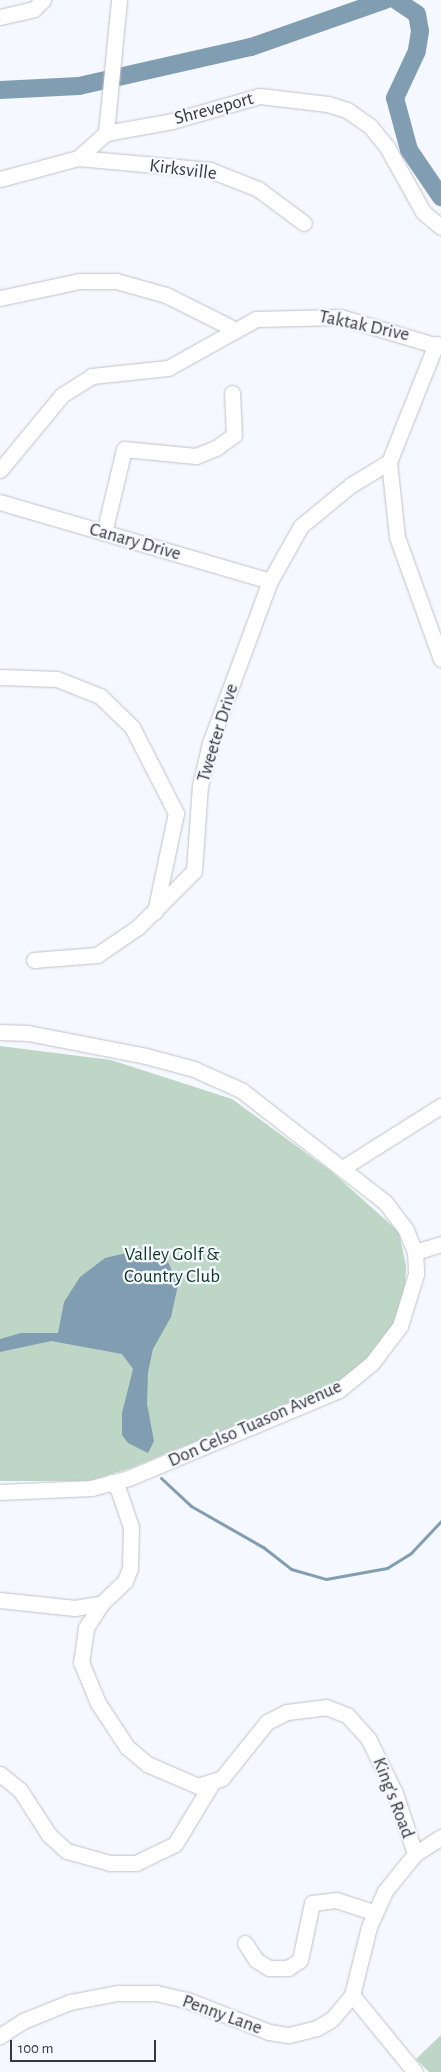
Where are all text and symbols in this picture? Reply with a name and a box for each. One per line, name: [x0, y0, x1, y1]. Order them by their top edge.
street label: Shreveport: [172, 88, 256, 130]
street label: Kirksville: [148, 155, 218, 185]
street label: Taktak Drive: [317, 305, 411, 347]
street label: Canary Drive: [87, 518, 183, 566]
street label: Tweeter Drive: [192, 681, 244, 785]
park label: Valley Golf & Country Club: [124, 1244, 220, 1288]
street label: Don Celso Tuason Avenue: [165, 1375, 345, 1473]
street label: King's Road: [367, 1754, 419, 1842]
street label: Penny Lane: [179, 1990, 265, 2040]
scale bar: [12, 2030, 159, 2062]
text: 100 m: [18, 2041, 53, 2056]

